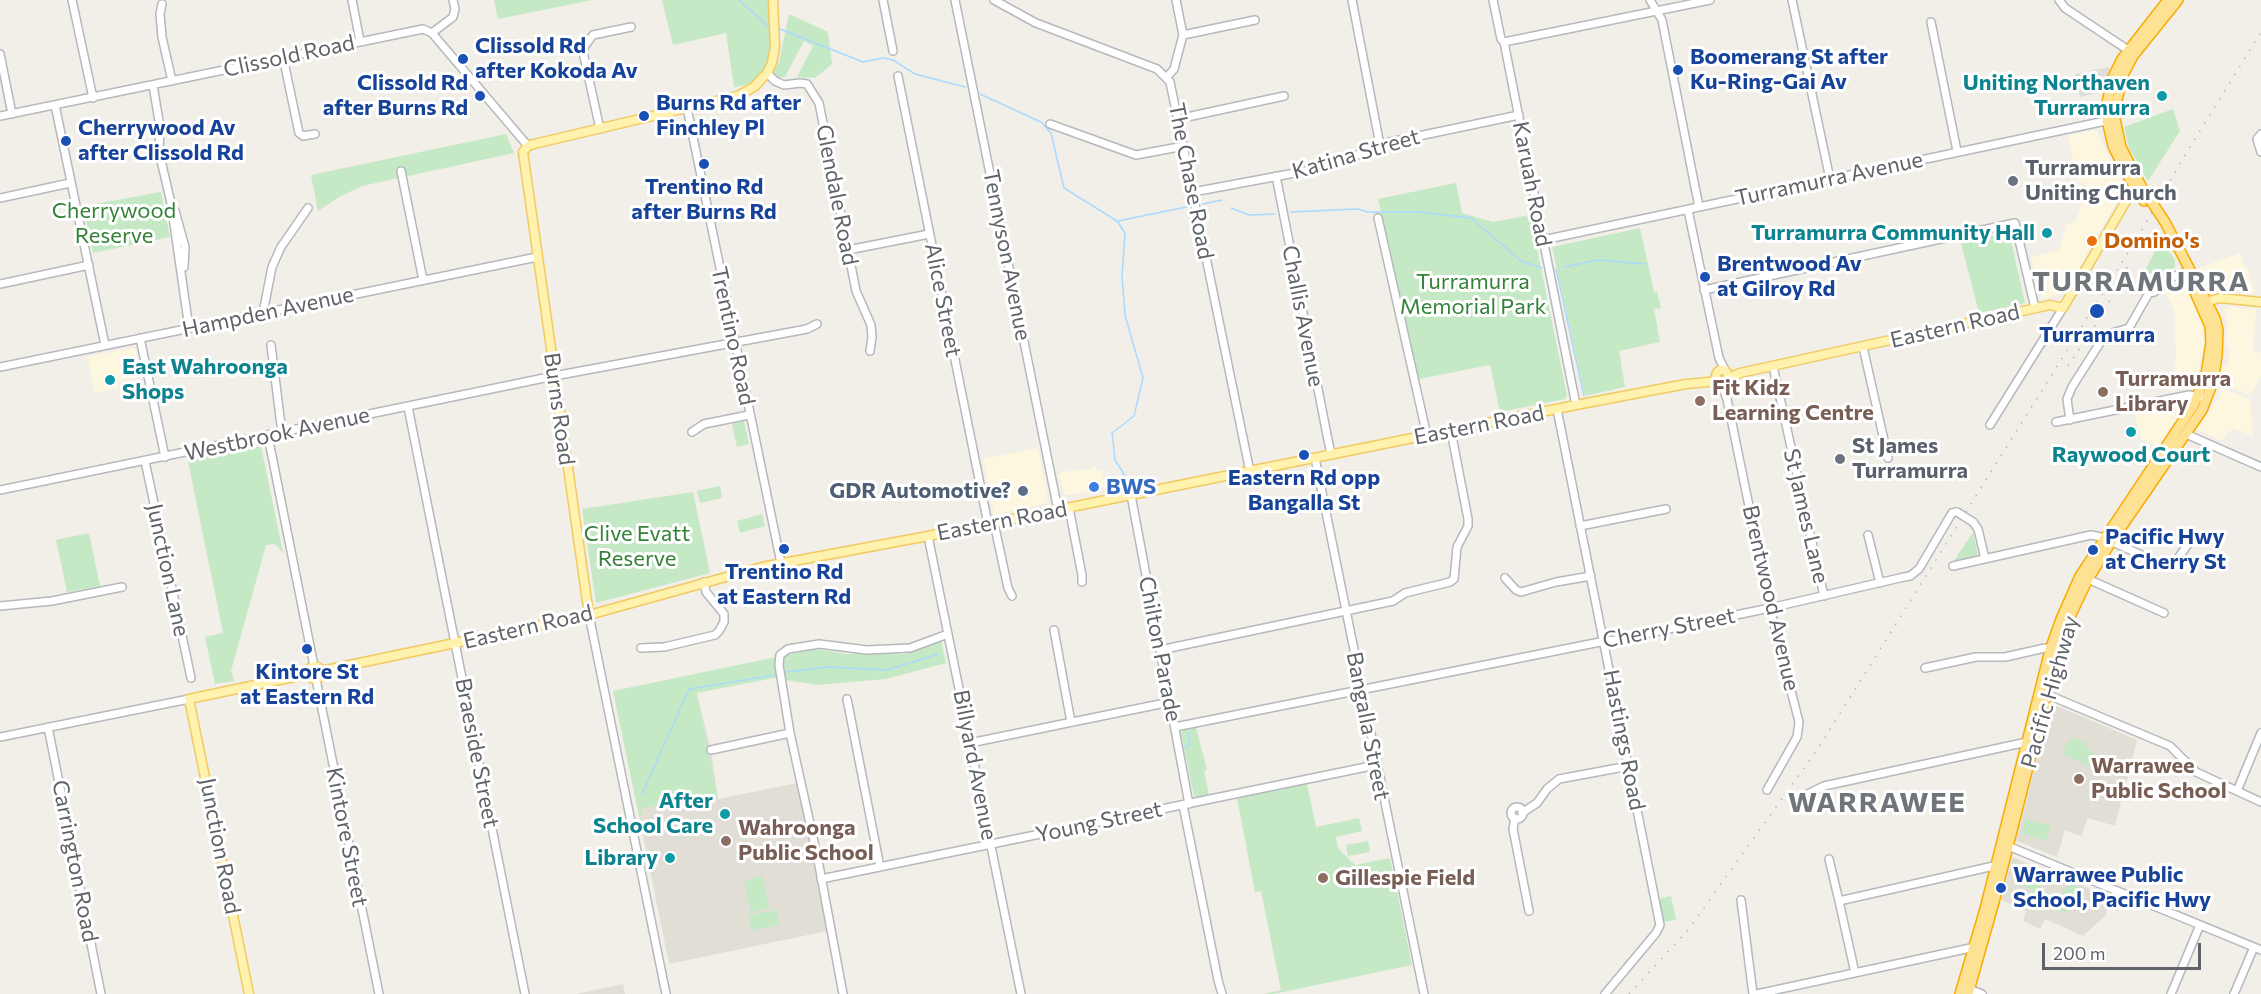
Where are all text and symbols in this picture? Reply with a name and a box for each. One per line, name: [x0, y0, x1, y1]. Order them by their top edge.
street label: Clissold Road: [221, 29, 357, 83]
place label: Clissold Rd after Kokoda Av: [475, 33, 638, 84]
place label: Boomerang St after Ku-Ring-Gai Av: [1690, 44, 1888, 96]
marker: Clissold Rd after Kokoda Av: [456, 52, 470, 66]
marker: Boomerang St after Ku-Ring-Gai Av: [1671, 63, 1685, 77]
place label: Clissold Rd after Burns Rd: [323, 70, 468, 122]
place label: Uniting Northaven Turramurra: [1963, 70, 2150, 122]
marker: Clissold Rd after Burns Rd: [473, 89, 487, 103]
marker: Uniting Northaven Turramurra: [2155, 89, 2169, 103]
place label: Burns Rd after Finchley Pl: [656, 90, 801, 142]
street label: The Chase Road: [1163, 100, 1219, 262]
marker: Burns Rd after Finchley Pl: [637, 109, 651, 123]
place label: Cherrywood Av after Clissold Rd: [78, 115, 244, 166]
street label: Karuah Road: [1507, 119, 1557, 249]
street label: Glendale Road: [810, 122, 864, 268]
street label: Katina Street: [1289, 123, 1423, 185]
marker: Cherrywood Av after Clissold Rd: [59, 134, 73, 148]
street label: Turramurra Avenue: [1733, 146, 1925, 212]
place label: Turramurra Uniting Church: [2025, 155, 2177, 206]
marker: Trentino Rd after Burns Rd: [697, 157, 711, 171]
street label: Tennyson Avenue: [977, 167, 1037, 343]
place label: Trentino Rd after Burns Rd: [631, 174, 777, 226]
marker: Turramurra Uniting Church: [2006, 174, 2020, 188]
park label: Cherrywood Reserve: [52, 198, 176, 249]
place label: Turramurra Community Hall: [1751, 220, 2035, 246]
marker: Turramurra Community Hall: [2040, 226, 2054, 240]
place label: Domino's: [2104, 228, 2200, 254]
marker: Domino's: [2085, 234, 2099, 248]
street label: Alice Street: [919, 241, 967, 359]
street label: Challis Avenue: [1276, 243, 1330, 389]
place label: Brentwood Av at Gilroy Rd: [1717, 251, 1862, 302]
street label: Trentino Road: [705, 264, 761, 408]
district label: TURRAMURRA: [2032, 265, 2250, 299]
park label: Turramurra Memorial Park: [1400, 269, 1546, 320]
marker: Brentwood Av at Gilroy Rd: [1698, 270, 1712, 284]
street label: Hampden Avenue: [180, 281, 356, 343]
street label: Eastern Road: [1888, 298, 2022, 354]
marker: Turramurra: [2088, 302, 2106, 320]
place label: Turramurra: [2039, 322, 2155, 348]
street label: Burns Road: [538, 351, 580, 467]
place label: East Wahroonga Shops: [122, 354, 288, 406]
place label: Turramurra Library: [2115, 366, 2231, 418]
marker: East Wahroonga Shops: [103, 373, 117, 387]
place label: Fit Kidz Learning Centre: [1712, 375, 1874, 427]
marker: Turramurra Library: [2096, 385, 2110, 399]
marker: Fit Kidz Learning Centre: [1693, 394, 1707, 408]
street label: Eastern Road: [1412, 399, 1546, 451]
street label: Westbrook Avenue: [182, 401, 372, 467]
marker: Raywood Court: [2124, 425, 2138, 439]
place label: St James Turramurra: [1852, 433, 1968, 484]
place label: Raywood Court: [2052, 442, 2210, 468]
street label: St James Lane: [1778, 446, 1834, 586]
marker: Eastern Rd opp Bangalla St: [1297, 448, 1311, 462]
marker: St James Turramurra: [1833, 452, 1847, 466]
place label: Eastern Rd opp Bangalla St: [1228, 465, 1380, 516]
place label: BWS: [1106, 474, 1156, 500]
place label: GDR Automotive?: [829, 478, 1011, 504]
marker: BWS: [1087, 480, 1101, 494]
marker: GDR Automotive?: [1016, 484, 1030, 498]
street label: Eastern Road: [935, 495, 1069, 547]
street label: Junction Lane: [141, 501, 195, 639]
street label: Brentwood Avenue: [1737, 503, 1805, 693]
park label: Clive Evatt Reserve: [584, 521, 690, 572]
place label: Pacific Hwy at Cherry St: [2105, 524, 2226, 576]
marker: Trentino Rd at Eastern Rd: [777, 542, 791, 556]
marker: Pacific Hwy at Cherry St: [2086, 543, 2100, 557]
place label: Trentino Rd at Eastern Rd: [717, 559, 851, 610]
street label: Chilton Parade: [1133, 574, 1187, 724]
street label: Eastern Road: [461, 599, 595, 655]
street label: Cherry Street: [1600, 602, 1738, 654]
street label: Pacific Highway: [2016, 613, 2084, 771]
marker: Kintore St at Eastern Rd: [300, 642, 314, 656]
street label: Bangalla Street: [1341, 650, 1395, 802]
place label: Kintore St at Eastern Rd: [240, 659, 374, 710]
street label: Hastings Road: [1597, 667, 1651, 813]
street label: Braeside Street: [450, 676, 504, 830]
street label: Billyard Avenue: [948, 688, 1002, 842]
place label: Warrawee Public School: [2091, 753, 2227, 804]
street label: Kintore Street: [321, 765, 373, 909]
marker: Warrawee Public School: [2072, 772, 2086, 786]
street label: Junction Road: [194, 776, 246, 916]
street label: Carrington Road: [46, 778, 104, 944]
district label: WARRAWEE: [1788, 786, 1966, 820]
place label: After School Care: [593, 788, 713, 840]
street label: Young Street: [1033, 796, 1165, 848]
marker: After School Care: [718, 807, 732, 821]
place label: Wahroonga Public School: [738, 815, 874, 866]
marker: Wahroonga Public School: [719, 834, 733, 848]
place label: Library: [584, 845, 658, 871]
marker: Library: [663, 851, 677, 865]
place label: Warrawee Public School, Pacific Hwy: [2013, 862, 2211, 914]
place label: Gillespie Field: [1335, 865, 1475, 891]
marker: Gillespie Field: [1316, 871, 1330, 885]
marker: Warrawee Public School, Pacific Hwy: [1994, 881, 2008, 895]
scale bar: [2045, 931, 2204, 969]
text: 200 m: [2053, 942, 2106, 964]

